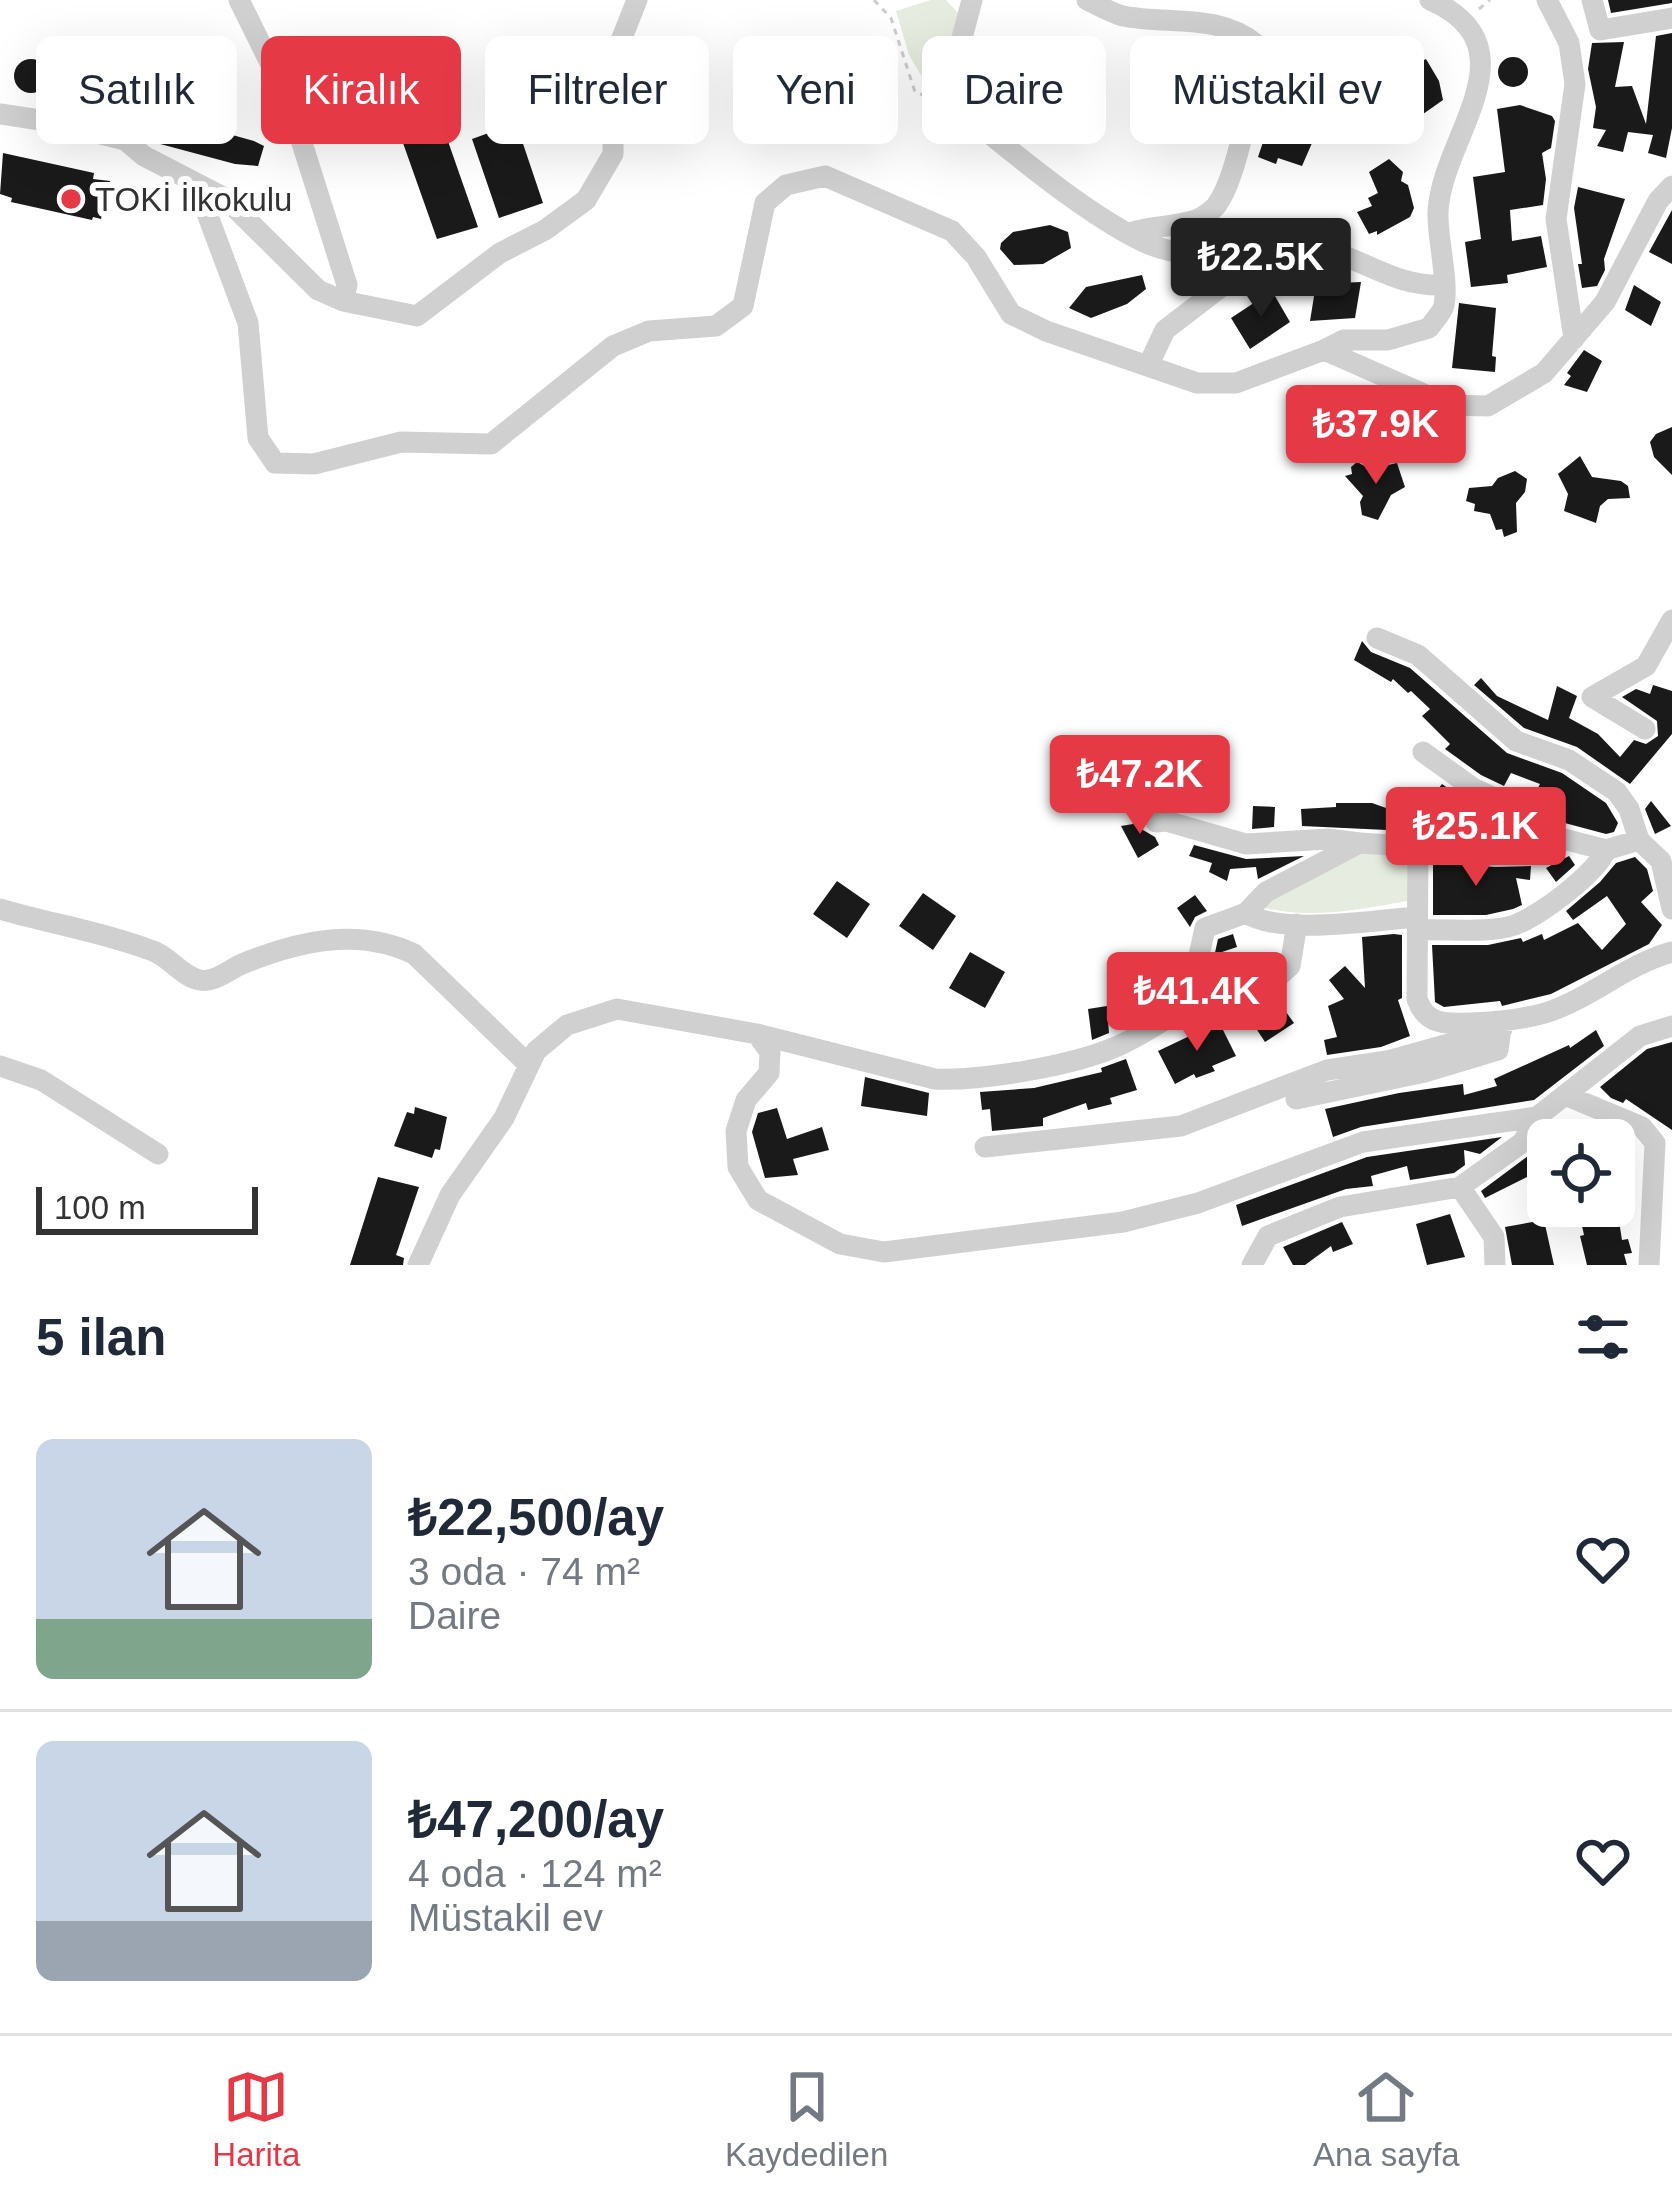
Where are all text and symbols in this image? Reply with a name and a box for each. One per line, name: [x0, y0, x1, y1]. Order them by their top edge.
chip: Satılık: [36, 36, 237, 144]
chip: Kiralık: [261, 36, 461, 144]
chip: Filtreler: [485, 36, 709, 144]
chip: Yeni: [733, 36, 898, 144]
chip: Daire: [922, 36, 1106, 144]
chip: Müstakil ev: [1130, 36, 1424, 144]
place label: TOKİ İlkokulu: [95, 181, 292, 218]
marker: TOKİ İlkokulu: [58, 186, 84, 212]
pin: ₺22.5K: [1163, 218, 1359, 320]
text: ₺22.5K: [1198, 235, 1324, 278]
pin: ₺37.9K: [1278, 385, 1474, 487]
text: ₺37.9K: [1313, 402, 1439, 445]
pin: ₺47.2K: [1042, 735, 1238, 837]
text: ₺47.2K: [1077, 752, 1203, 795]
pin: ₺25.1K: [1378, 787, 1574, 889]
text: ₺25.1K: [1413, 804, 1539, 847]
pin: ₺41.4K: [1099, 952, 1295, 1054]
text: ₺41.4K: [1134, 969, 1260, 1012]
map controls: [1527, 1119, 1635, 1227]
button: locate: [1527, 1119, 1635, 1227]
scale bar: [36, 1181, 258, 1234]
text: 100 m: [54, 1189, 146, 1226]
icon: filters: [1570, 1304, 1636, 1370]
text: 5 ilan: [36, 1309, 166, 1366]
icon: home: [132, 1487, 276, 1631]
text: ₺22,500/ay: [408, 1489, 664, 1546]
icon: heart: [1570, 1526, 1636, 1592]
text: 3 oda · 74 m²: [408, 1550, 640, 1593]
text: Daire: [408, 1594, 501, 1637]
icon: home: [132, 1789, 276, 1933]
text: ₺47,200/ay: [408, 1791, 664, 1848]
icon: heart: [1570, 1828, 1636, 1894]
text: 4 oda · 124 m²: [408, 1852, 662, 1895]
text: Müstakil ev: [408, 1896, 603, 1939]
tab: Harita: [212, 2064, 300, 2174]
tab: Kaydedilen: [725, 2064, 888, 2174]
tab: Ana sayfa: [1313, 2064, 1460, 2174]

